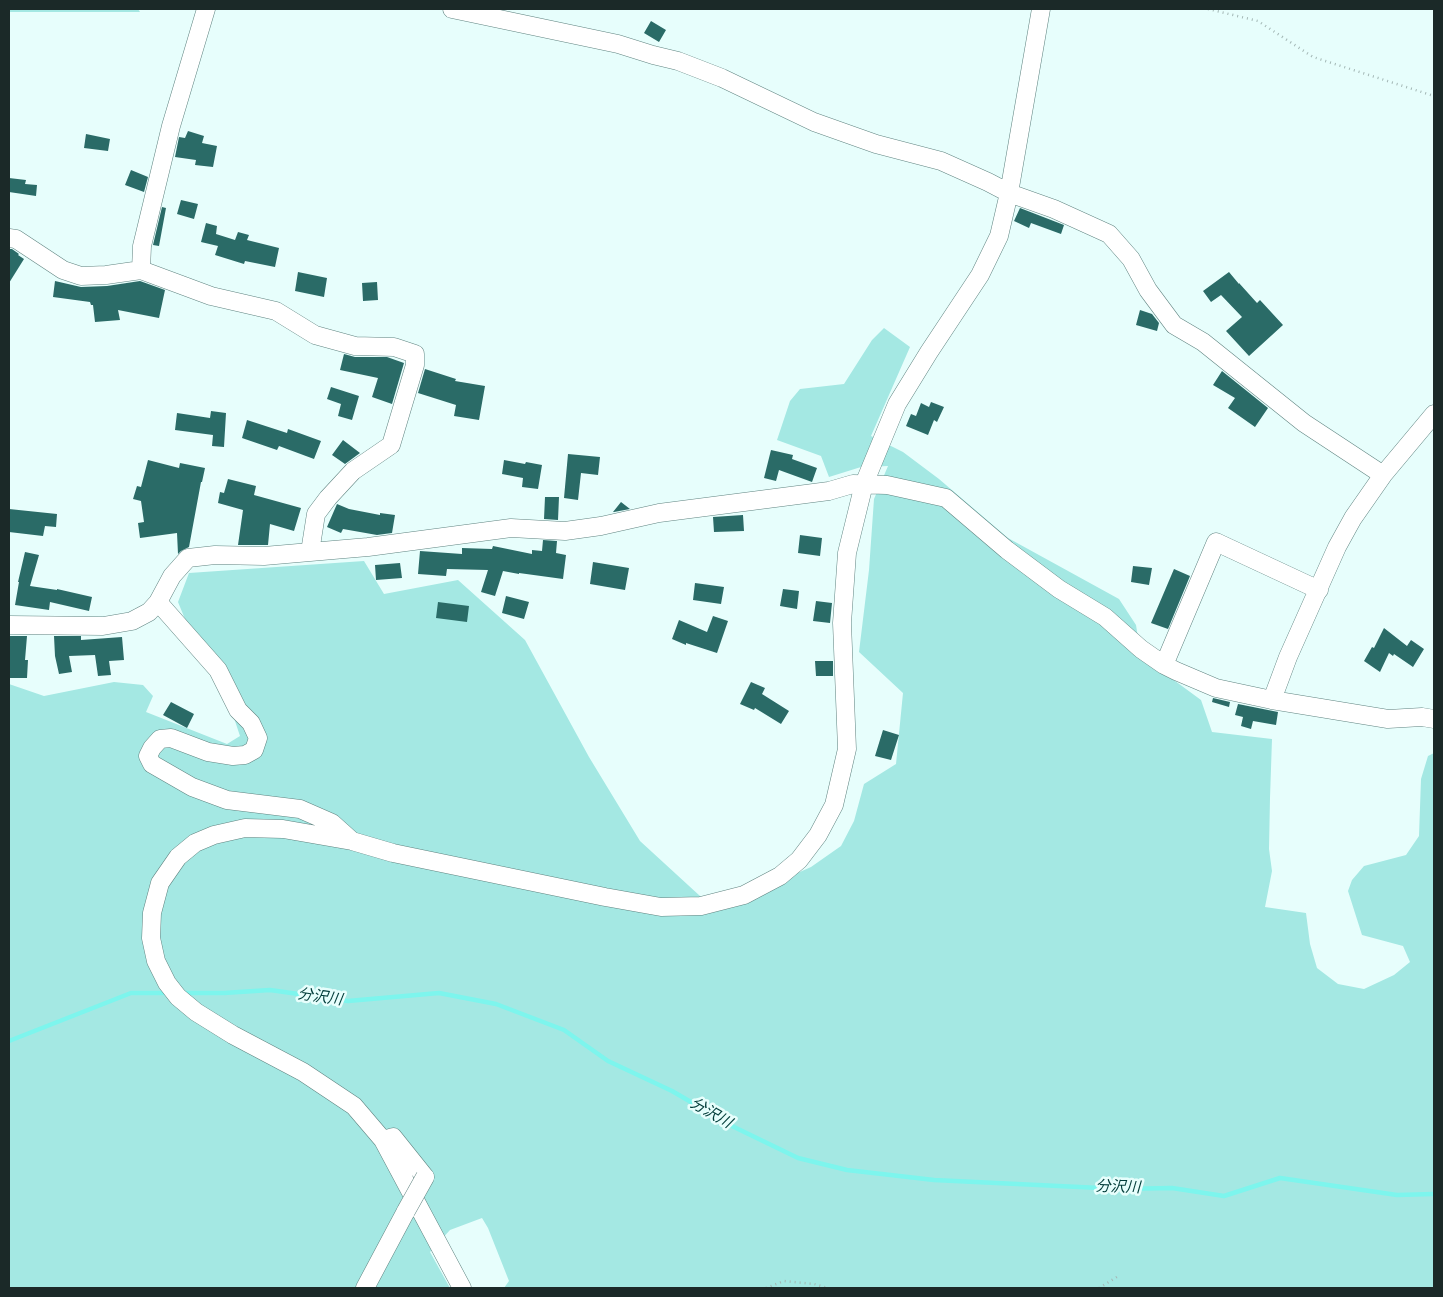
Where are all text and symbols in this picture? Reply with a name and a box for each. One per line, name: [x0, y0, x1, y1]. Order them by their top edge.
water label: 分沢川: [296, 985, 344, 1009]
water label: 分沢川: [687, 1094, 735, 1132]
water label: 分沢川: [1095, 1177, 1141, 1197]

